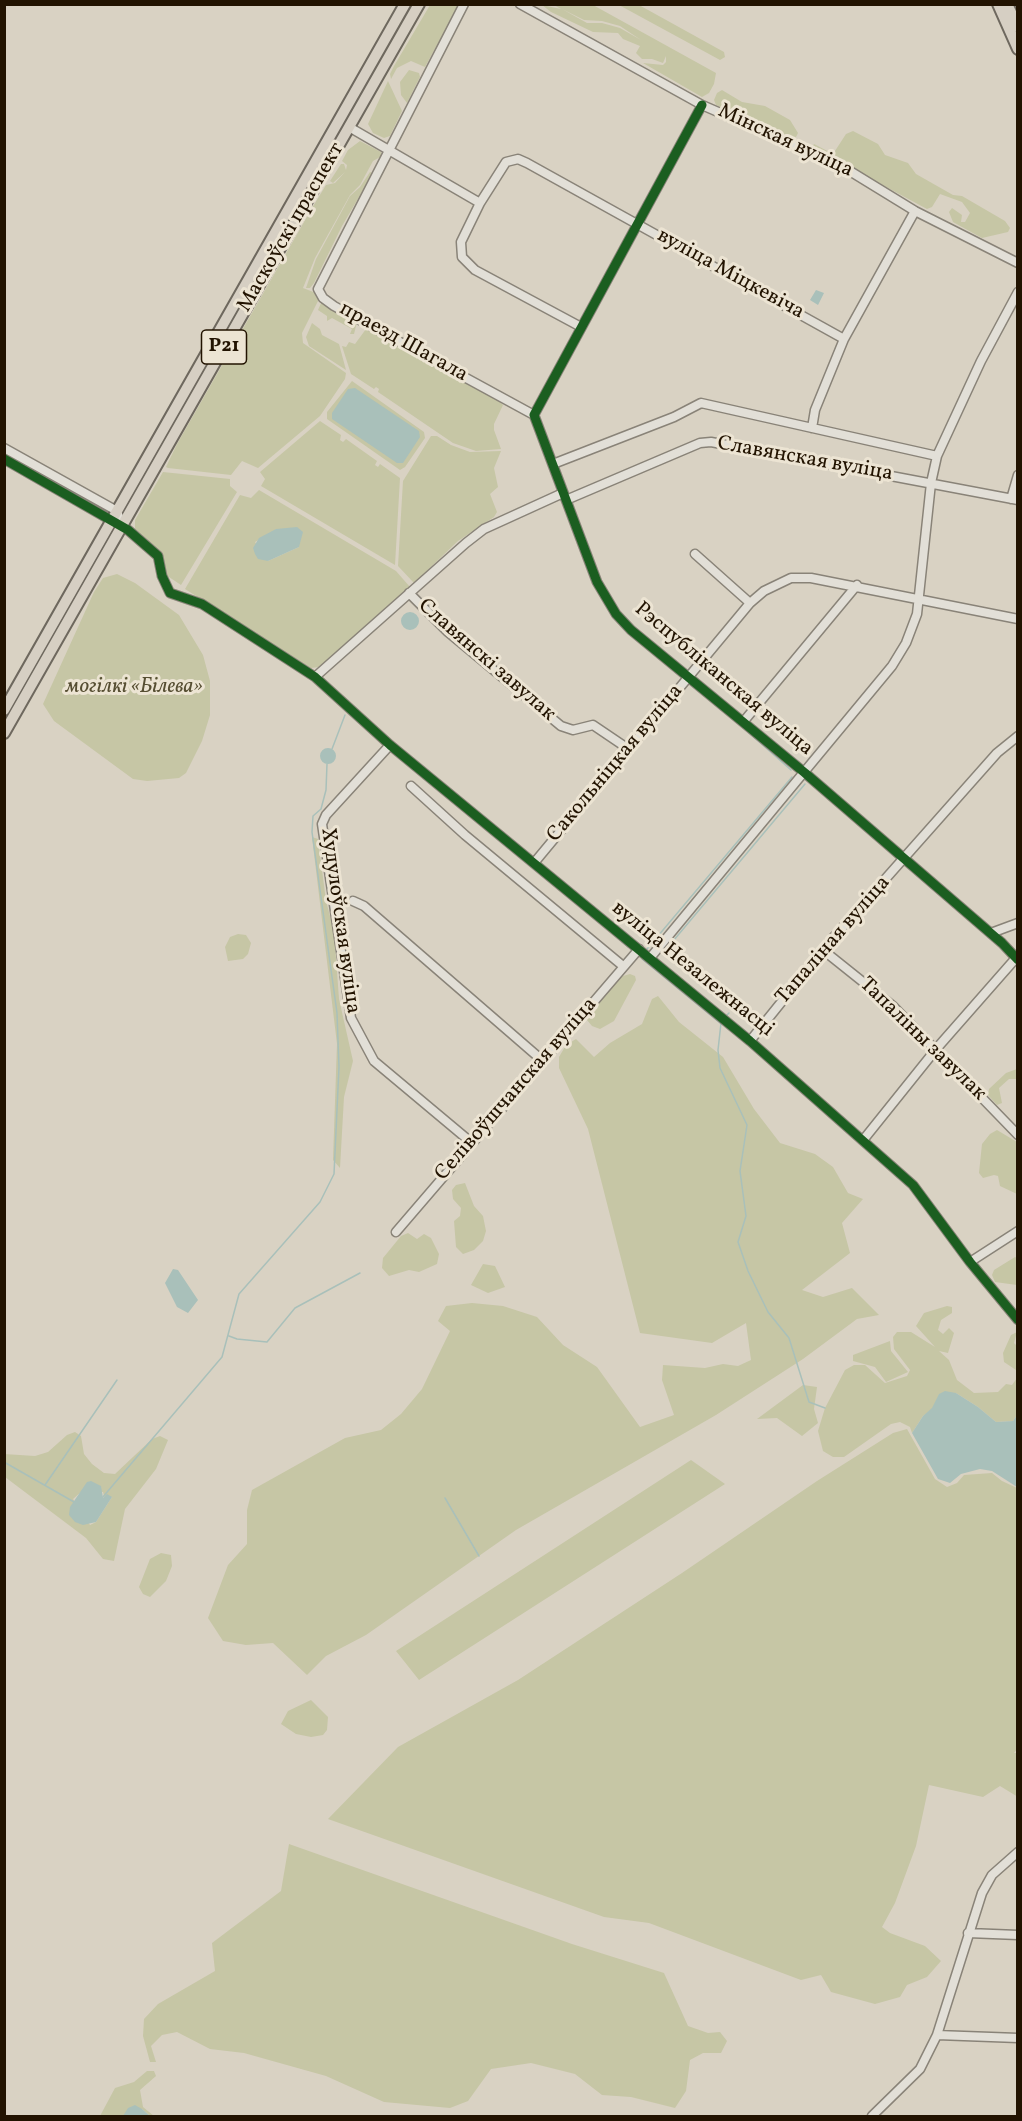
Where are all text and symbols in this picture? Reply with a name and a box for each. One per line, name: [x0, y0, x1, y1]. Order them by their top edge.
street label: Мінская вуліца: [713, 100, 857, 184]
street label: Маскоўскі праспект: [233, 139, 351, 317]
street label: вуліца Міцкевіча: [652, 224, 808, 326]
street label: праезд Шагала: [334, 297, 472, 389]
road number: Р21: [202, 330, 246, 364]
street label: Славянская вуліца: [715, 432, 895, 488]
street label: Славянскі завулак: [412, 594, 560, 728]
street label: Рэспубліканская вуліца: [628, 598, 818, 762]
park label: могілкі «Білева»: [65, 675, 203, 701]
street label: Сакольніцкая вуліца: [543, 680, 689, 848]
street label: Худулоўская вуліца: [313, 826, 365, 1016]
street label: Тапаліная вуліца: [771, 872, 897, 1010]
street label: вуліца Незалежнасці: [606, 897, 778, 1043]
street label: Тапаліны завулак: [853, 973, 991, 1107]
street label: Селівоўшчанская вуліца: [431, 993, 603, 1187]

